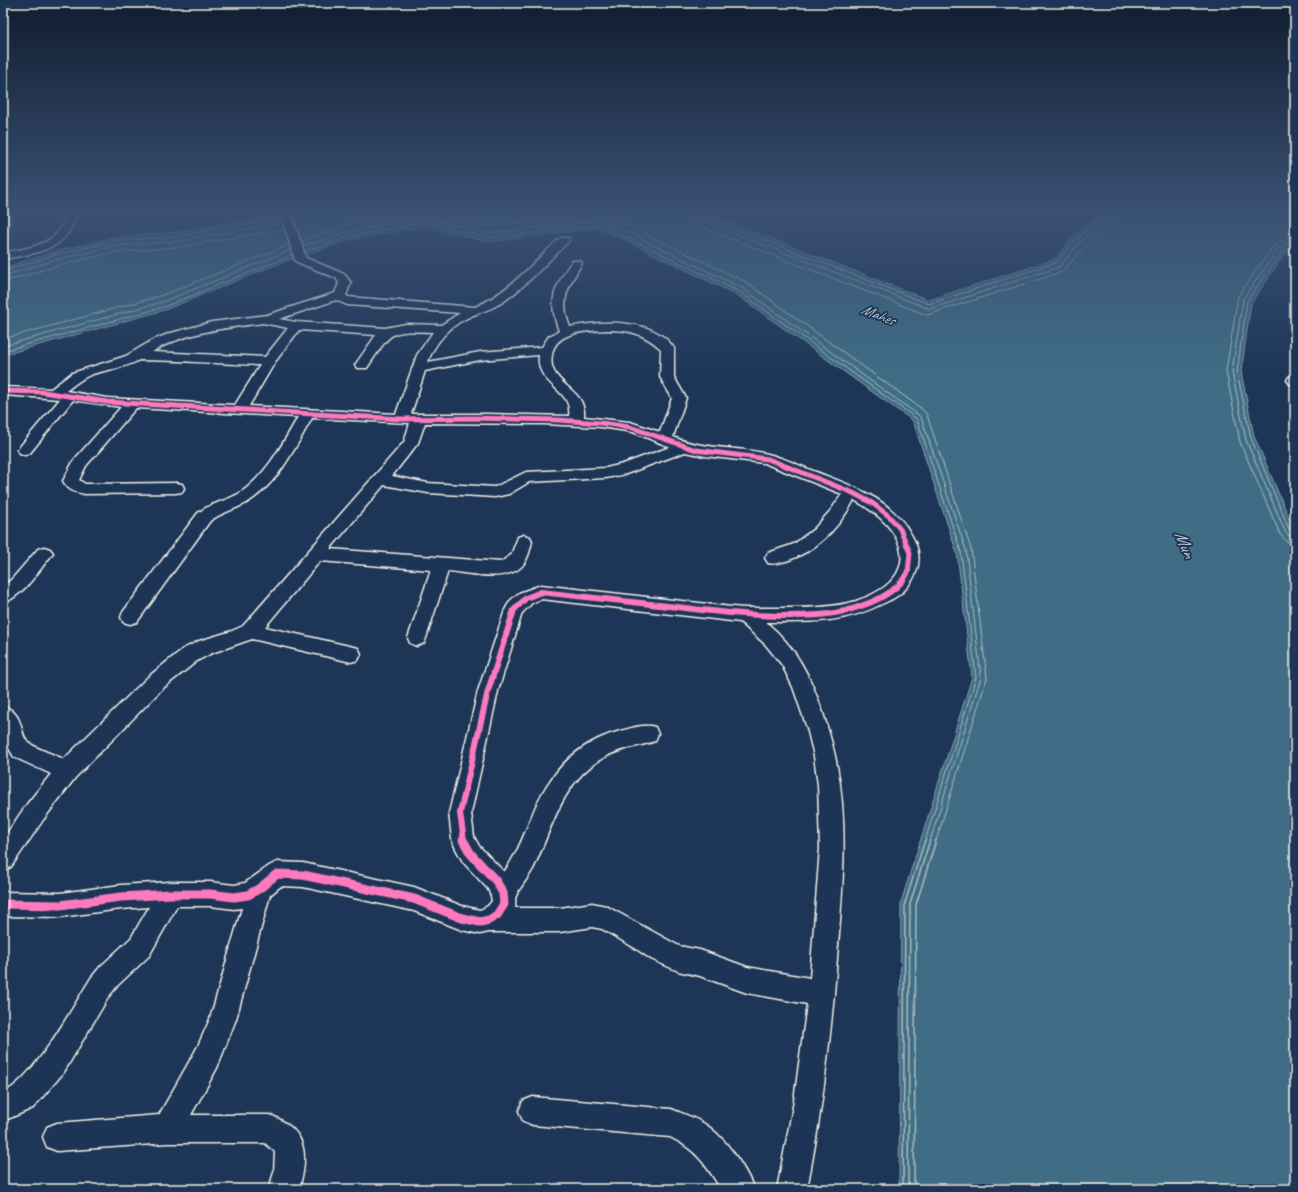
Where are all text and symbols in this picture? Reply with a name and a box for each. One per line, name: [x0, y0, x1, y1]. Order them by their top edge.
water label: Mahes: [859, 300, 900, 331]
water label: Mun: [1169, 527, 1201, 563]

